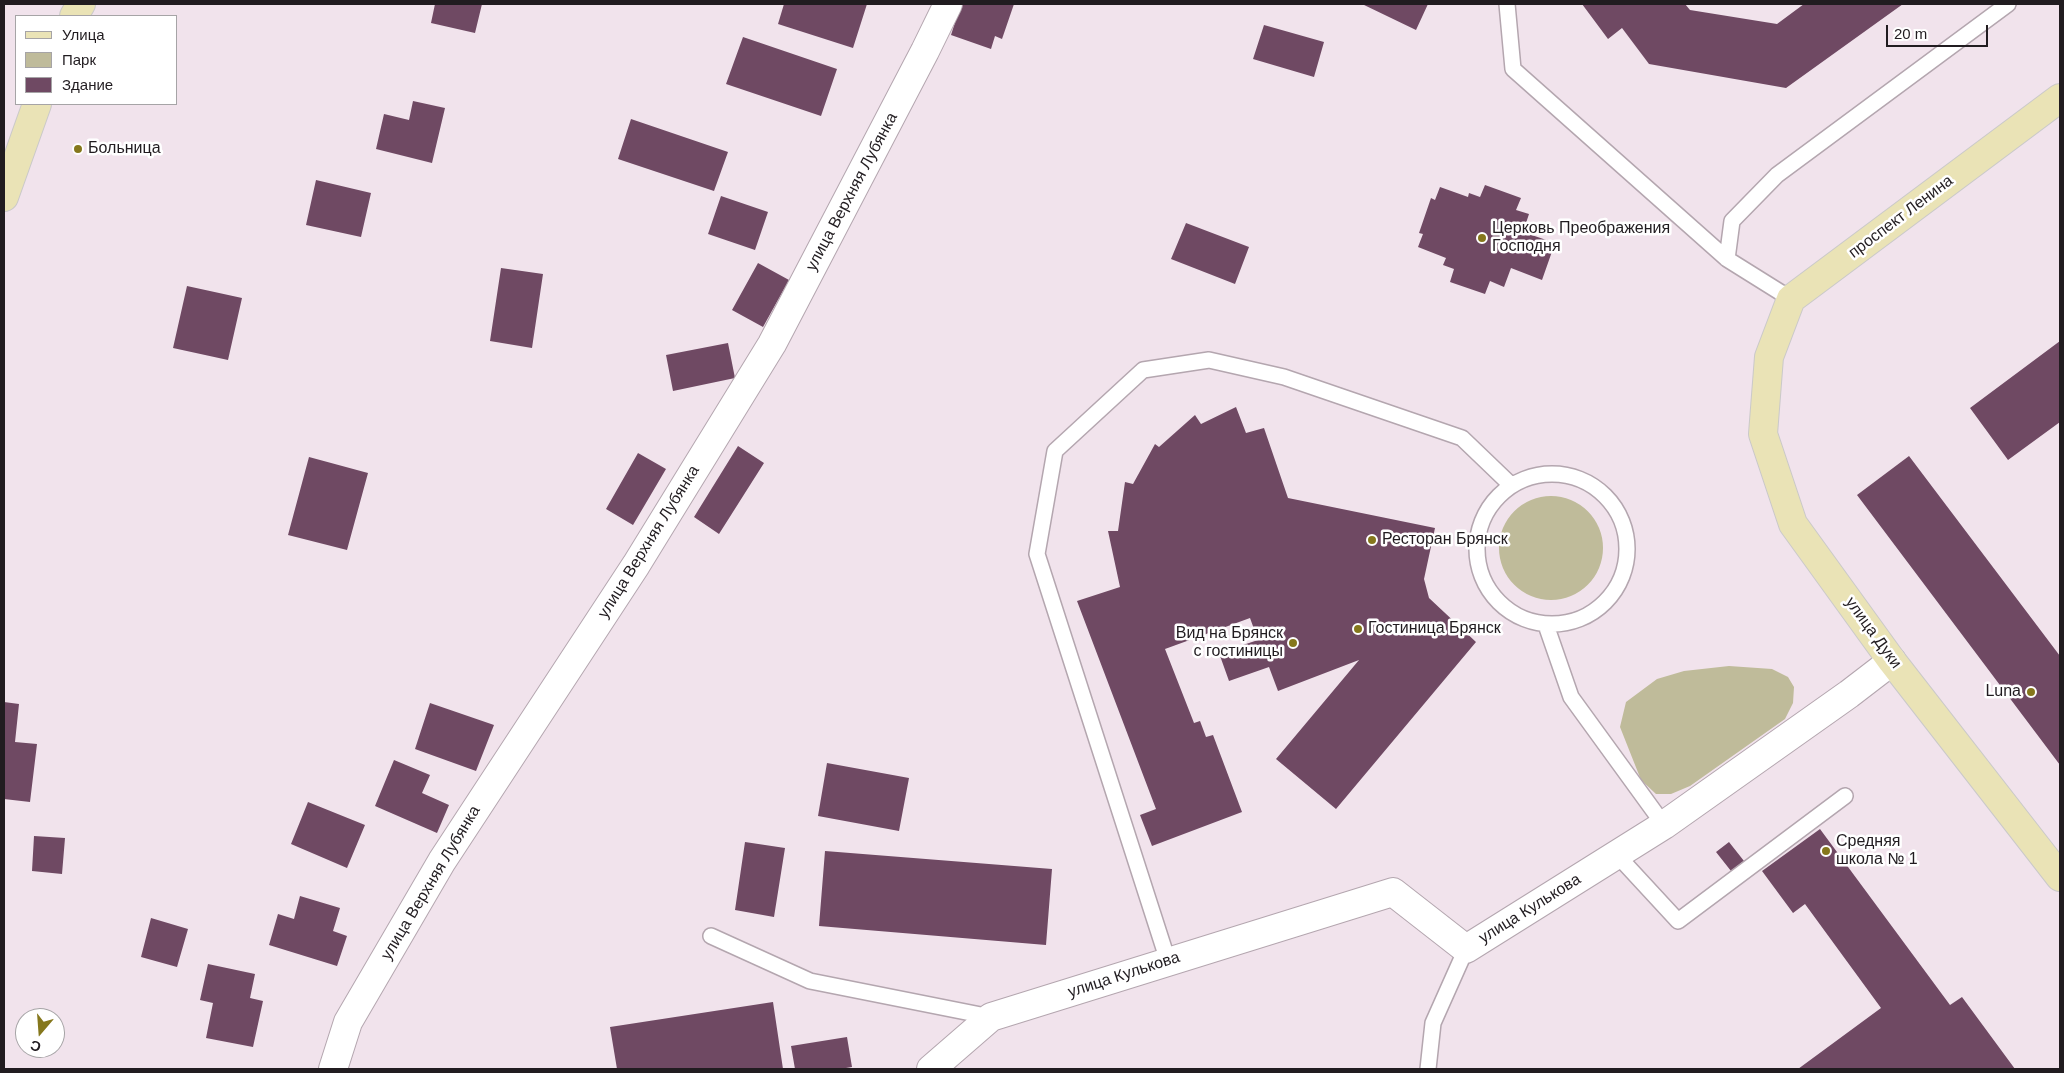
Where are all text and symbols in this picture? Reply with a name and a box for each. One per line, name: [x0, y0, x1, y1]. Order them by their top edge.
legend: [15, 15, 178, 105]
scale bar: [1889, 15, 1992, 47]
text: 20 m: [1894, 25, 1927, 42]
text: Улица: [62, 26, 105, 43]
text: Парк: [62, 51, 96, 68]
text: Здание: [62, 76, 113, 93]
street label: улица Верхняя Лубянка: [802, 109, 902, 275]
place label: Больница: [88, 139, 161, 159]
marker: Больница: [72, 143, 84, 155]
street label: проспект Ленина: [1845, 171, 1957, 263]
place label: Церковь Преображения Господня: [1492, 219, 1670, 257]
marker: Церковь Преображения Господня: [1476, 232, 1488, 244]
street label: улица Верхняя Лубянка: [594, 462, 704, 622]
place label: Ресторан Брянск: [1382, 530, 1508, 550]
marker: Ресторан Брянск: [1366, 534, 1378, 546]
street label: улица Дуки: [1841, 594, 1905, 672]
place label: Гостиница Брянск: [1368, 619, 1501, 639]
marker: Гостиница Брянск: [1352, 623, 1364, 635]
place label: Вид на Брянск с гостиницы: [1176, 624, 1283, 662]
marker: Вид на Брянск с гостиницы: [1287, 637, 1299, 649]
place label: Luna: [1985, 682, 2021, 702]
marker: Luna: [2025, 686, 2037, 698]
street label: улица Верхняя Лубянка: [377, 802, 485, 964]
place label: Средняя школа № 1: [1836, 832, 1918, 870]
marker: Средняя школа № 1: [1820, 845, 1832, 857]
street label: улица Кулькова: [1476, 870, 1584, 948]
street label: улица Кулькова: [1066, 948, 1182, 1002]
north arrow: [15, 1008, 65, 1058]
text: С: [28, 1037, 43, 1055]

